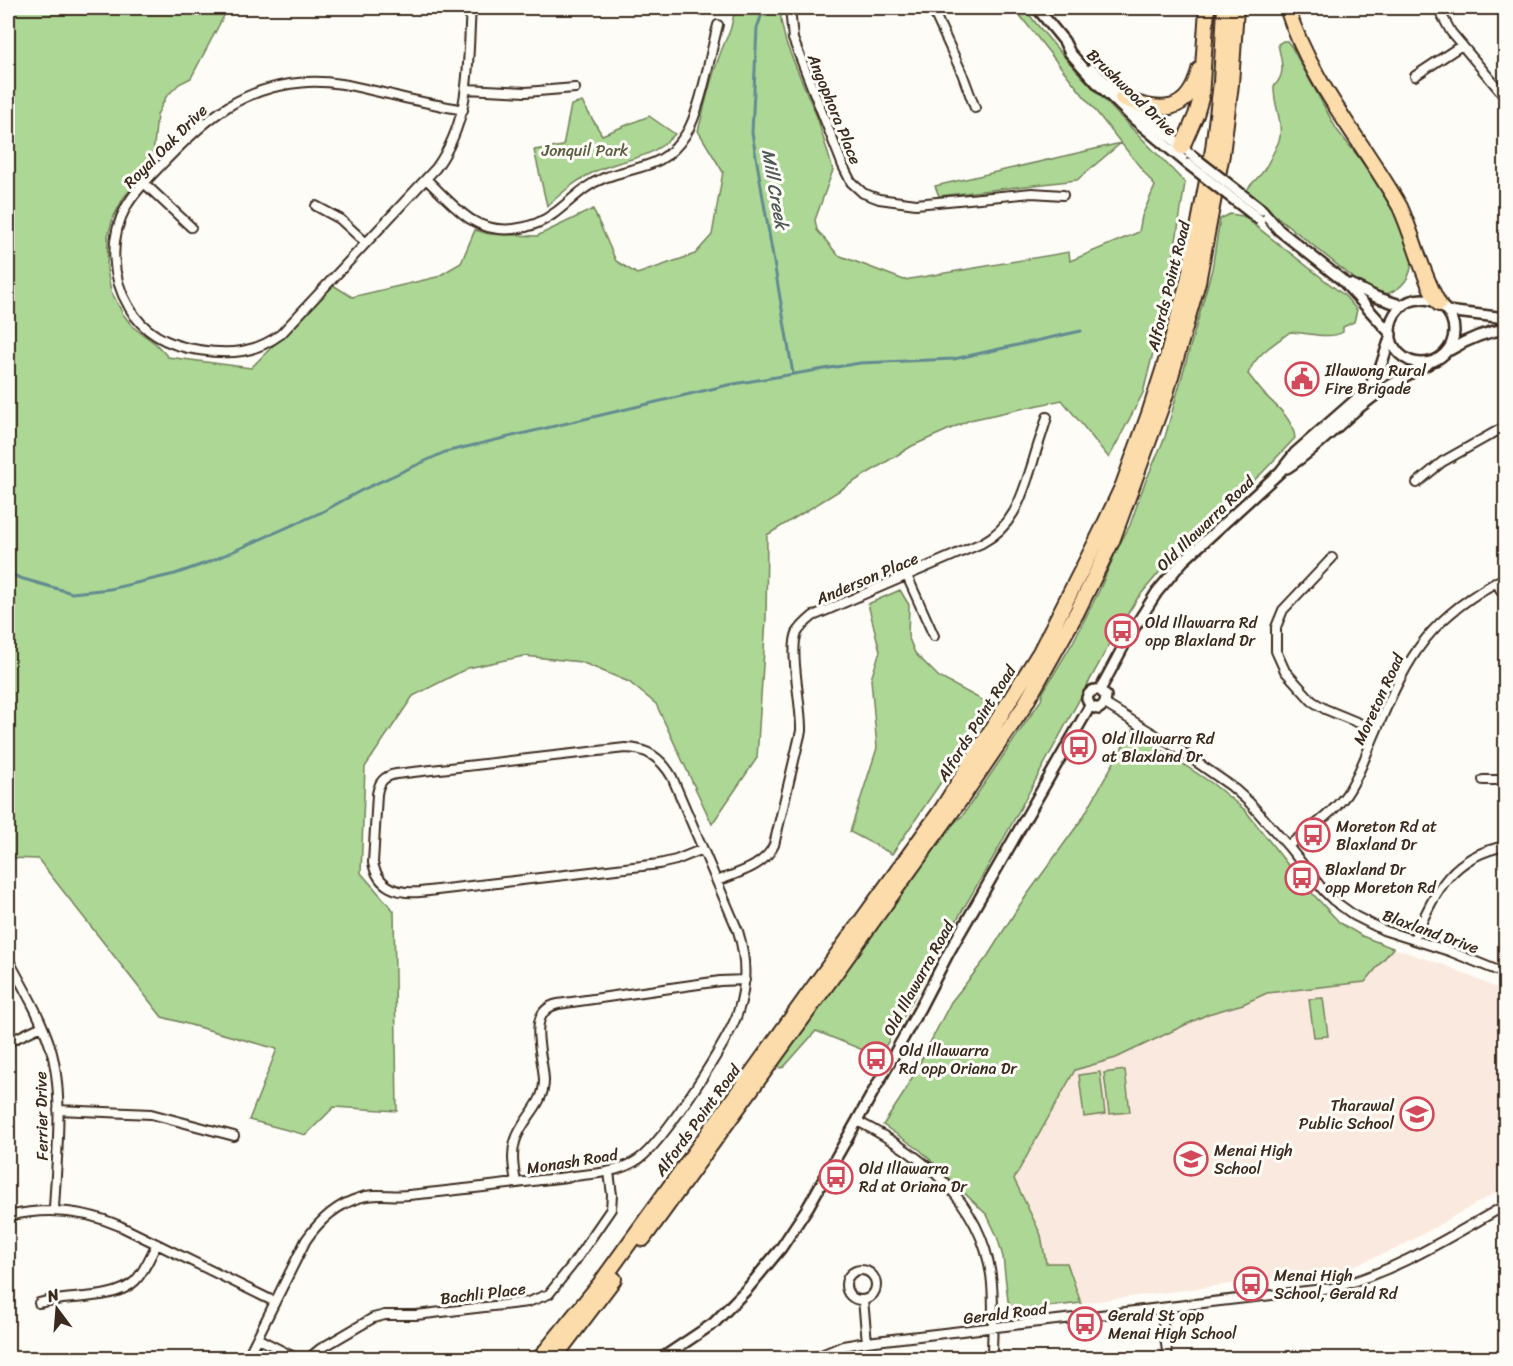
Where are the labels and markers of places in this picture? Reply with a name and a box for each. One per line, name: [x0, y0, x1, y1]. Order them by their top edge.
place label: Illawong Rural Fire Brigade: [1324, 356, 1426, 403]
public building icon: Illawong Rural Fire Brigade: [1284, 361, 1320, 397]
place label: Old Illawarra Rd opp Blaxland Dr: [1145, 608, 1259, 655]
bus stop icon: Old Illawarra Rd opp Blaxland Dr: [1104, 613, 1140, 649]
place label: Old Illawarra Rd at Blaxland Dr: [1102, 724, 1216, 771]
bus stop icon: Old Illawarra Rd at Blaxland Dr: [1061, 729, 1097, 765]
place label: Moreton Rd at Blaxland Dr: [1336, 812, 1437, 859]
bus stop icon: Moreton Rd at Blaxland Dr: [1295, 817, 1331, 853]
place label: Blaxland Dr opp Moreton Rd: [1325, 855, 1437, 902]
bus stop icon: Blaxland Dr opp Moreton Rd: [1284, 860, 1320, 896]
place label: Old Illawarra Rd opp Oriana Dr: [899, 1036, 1018, 1083]
bus stop icon: Old Illawarra Rd opp Oriana Dr: [858, 1041, 894, 1077]
place label: Tharawal Public School: [1299, 1091, 1394, 1138]
school or university icon: Tharawal Public School: [1399, 1096, 1435, 1132]
place label: Menai High School: [1214, 1136, 1293, 1183]
school or university icon: Menai High School: [1173, 1141, 1209, 1177]
place label: Old Illawarra Rd at Oriana Dr: [859, 1154, 968, 1201]
bus stop icon: Old Illawarra Rd at Oriana Dr: [818, 1159, 854, 1195]
place label: Menai High School, Gerald Rd: [1274, 1261, 1399, 1308]
bus stop icon: Menai High School, Gerald Rd: [1233, 1266, 1269, 1302]
place label: Gerald St opp Menai High School: [1108, 1301, 1237, 1348]
bus stop icon: Gerald St opp Menai High School: [1067, 1306, 1103, 1342]

